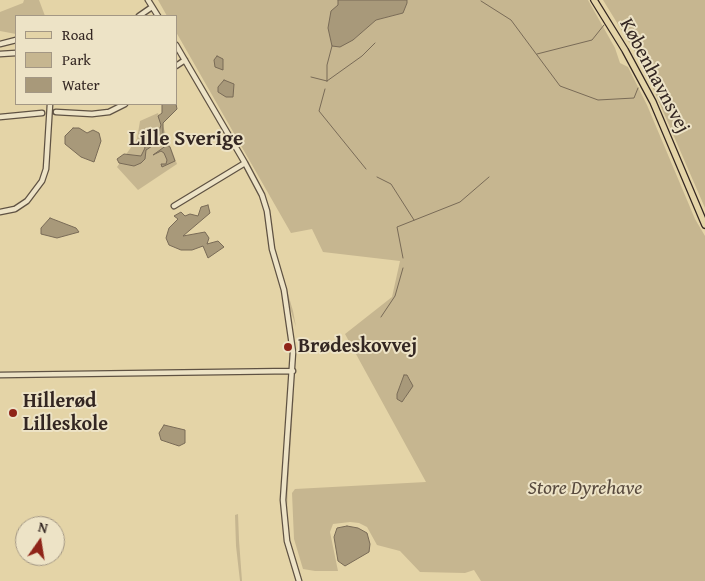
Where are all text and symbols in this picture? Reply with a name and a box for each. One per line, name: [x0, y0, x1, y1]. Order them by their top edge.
street label: Københavnsvej: [614, 14, 694, 138]
legend: [15, 15, 178, 105]
text: Road: [62, 24, 93, 45]
text: Park: [62, 49, 91, 70]
text: Water: [62, 74, 100, 95]
district label: Lille Sverige: [129, 127, 243, 153]
place label: Brødeskovvej: [298, 335, 417, 359]
marker: Brødeskovvej: [282, 341, 294, 353]
place label: Hillerød Lilleskole: [23, 390, 108, 437]
marker: Hillerød Lilleskole: [7, 407, 19, 419]
park label: Store Dyrehave: [528, 477, 642, 501]
north arrow: [15, 516, 65, 566]
text: N: [36, 517, 50, 538]

